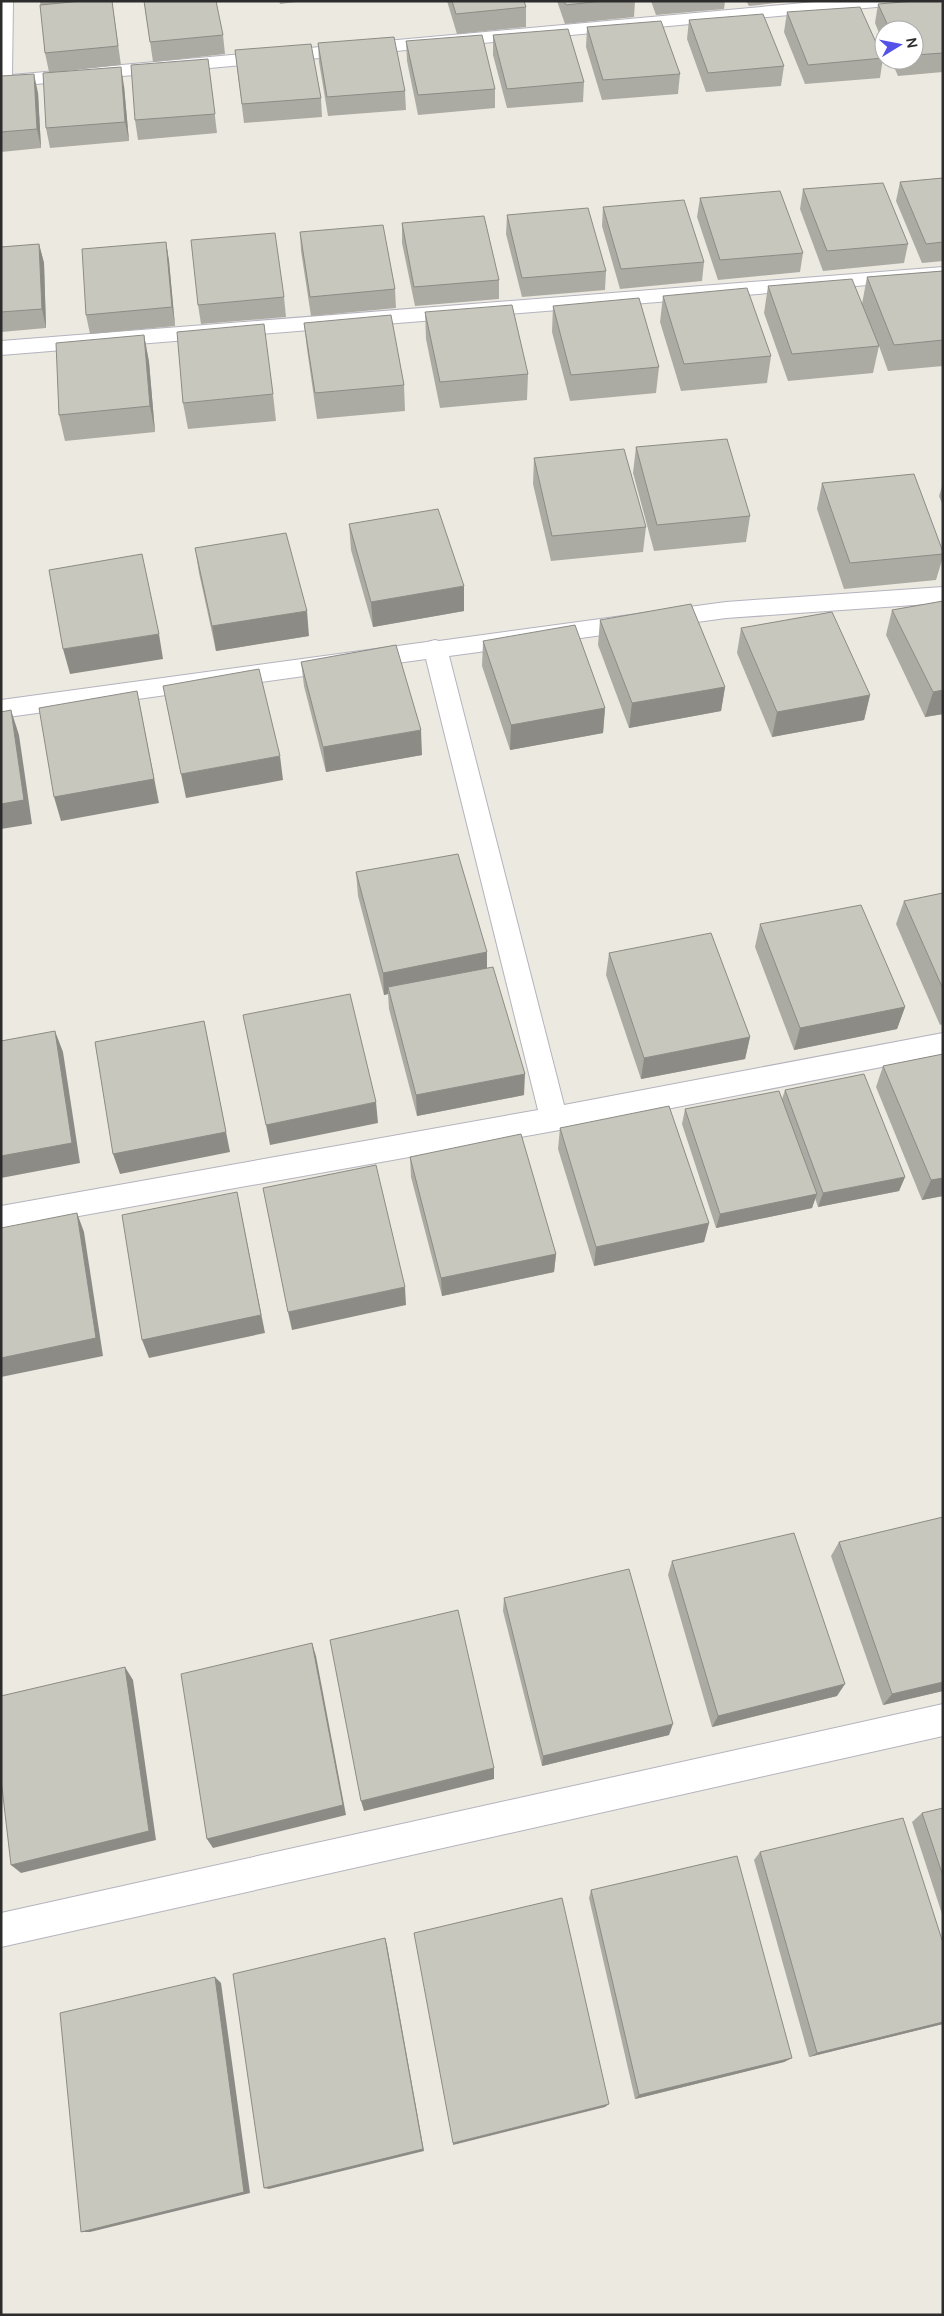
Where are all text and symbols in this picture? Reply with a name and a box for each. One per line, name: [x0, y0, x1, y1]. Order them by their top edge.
north arrow: [874, 20, 924, 70]
text: N: [902, 36, 923, 49]

